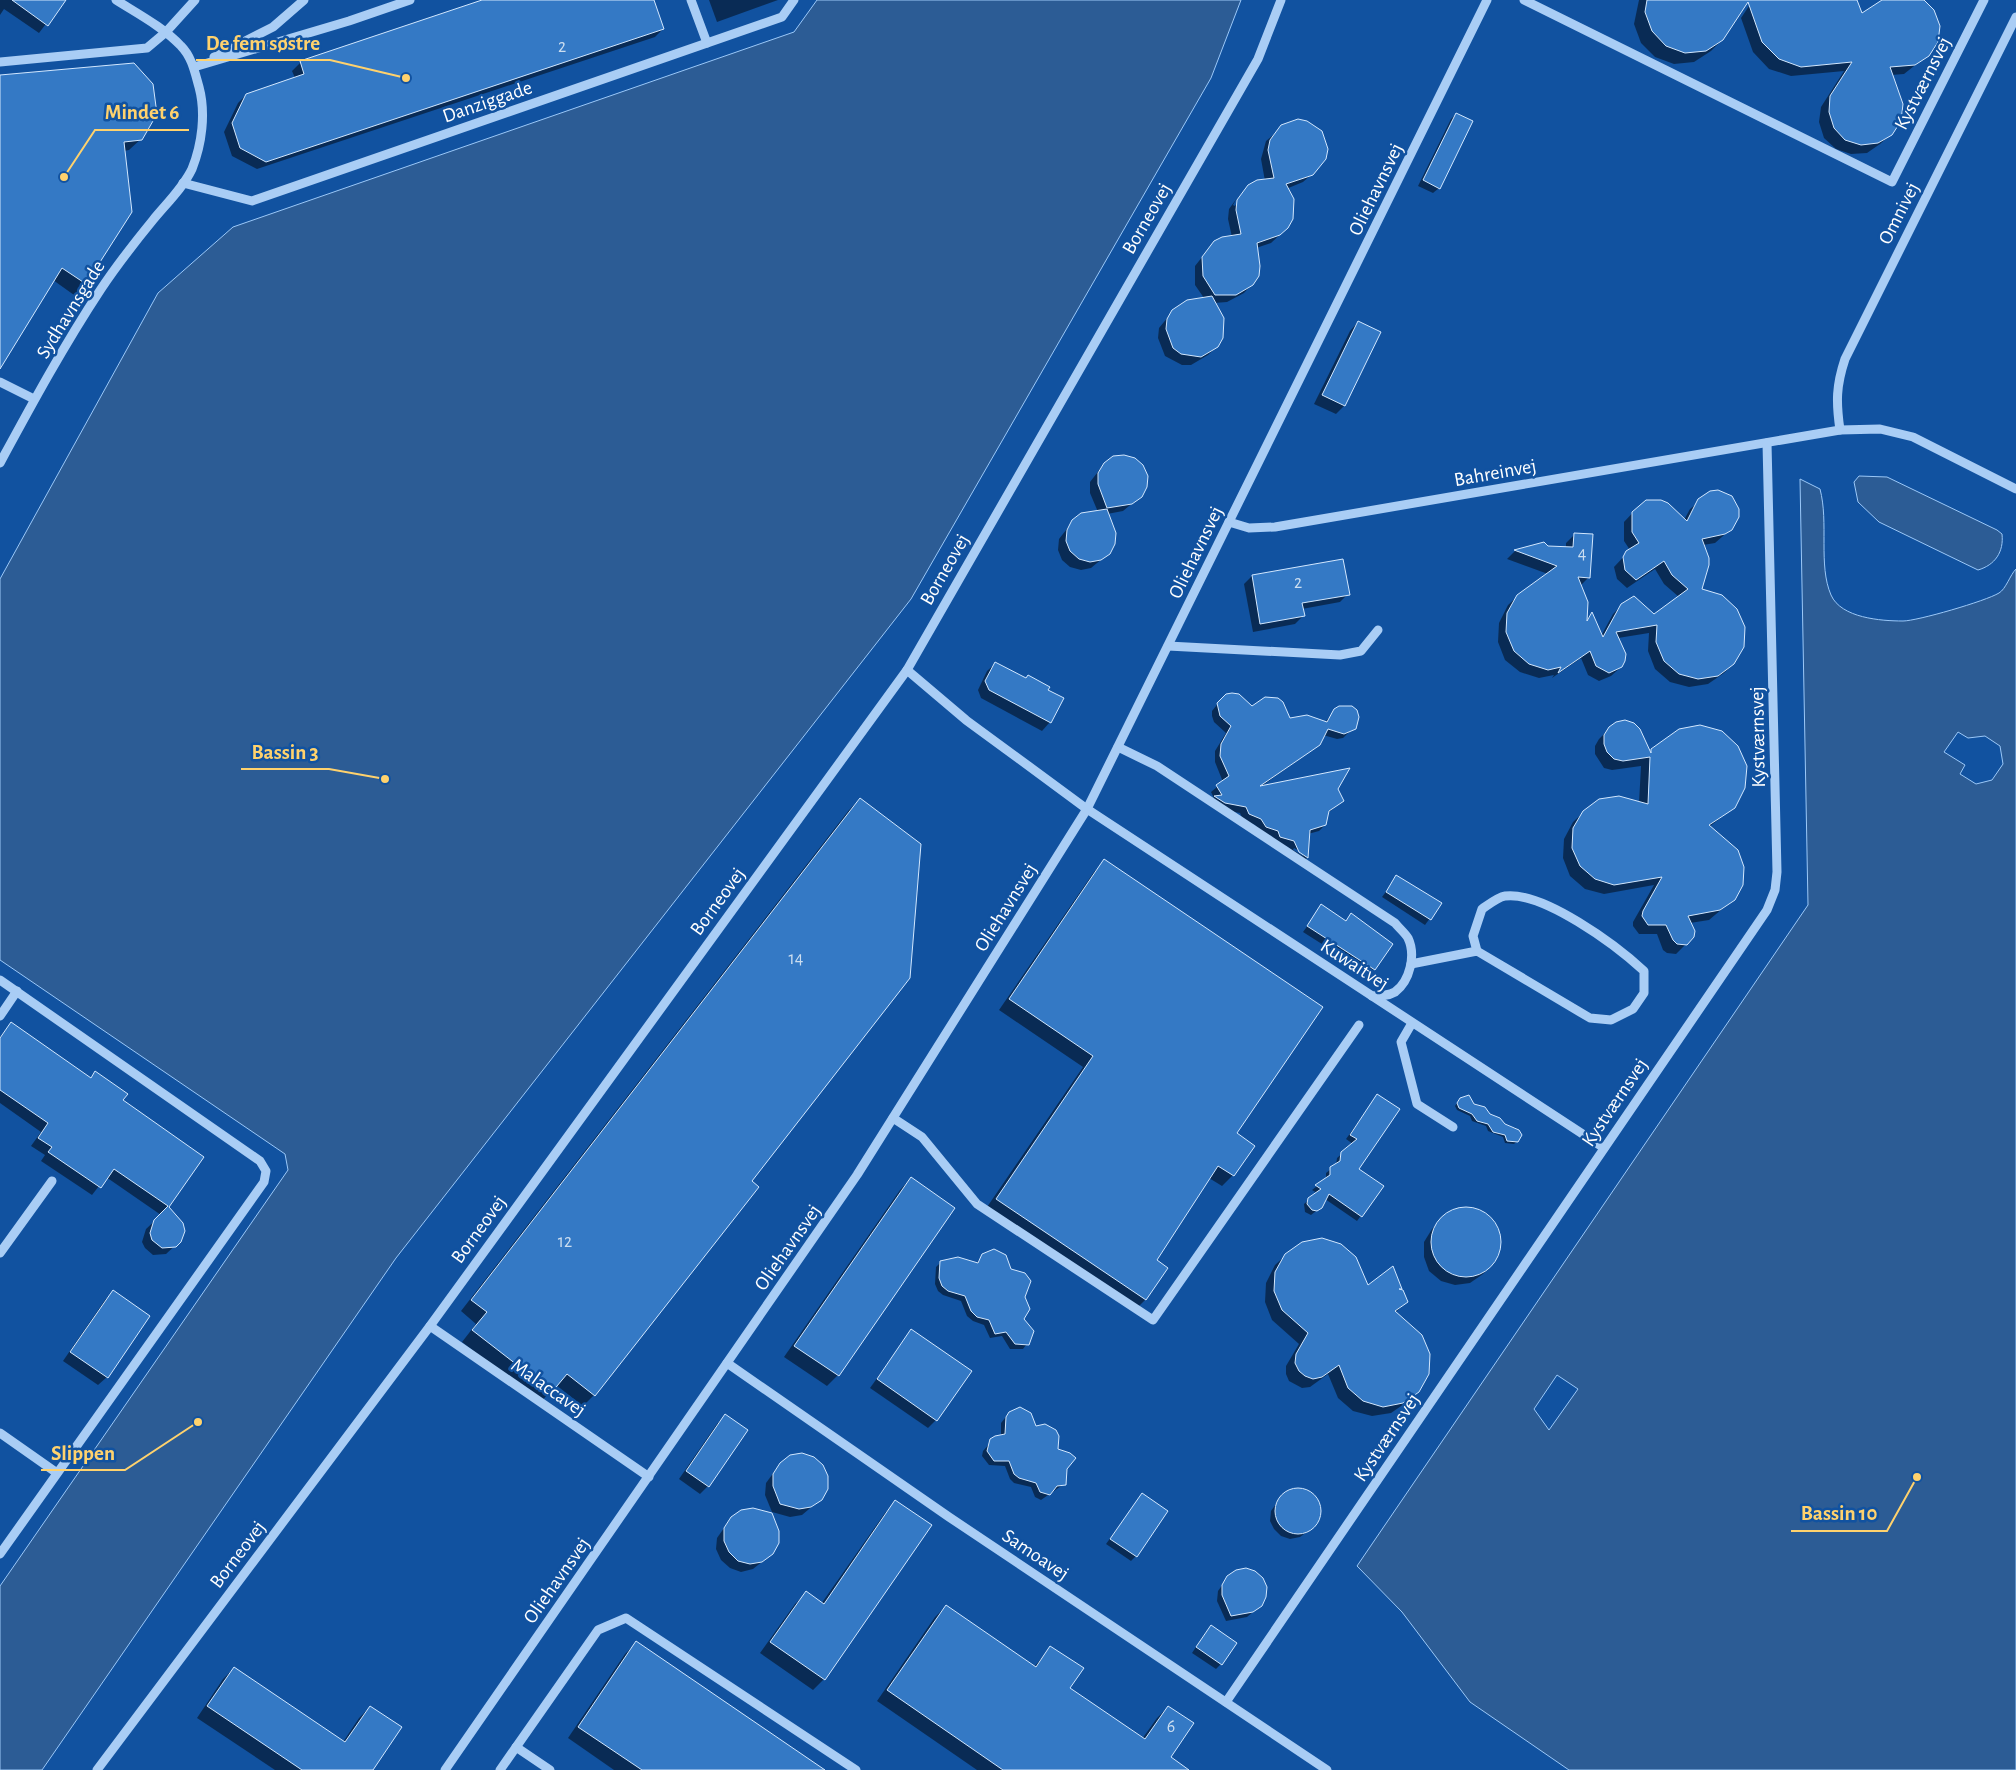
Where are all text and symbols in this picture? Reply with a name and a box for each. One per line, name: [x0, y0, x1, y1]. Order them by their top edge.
callout: De fem søstre: [196, 24, 330, 60]
text: De fem søstre: [206, 33, 320, 54]
street label: Kystværnsvej: [1891, 34, 1955, 133]
house number: 2: [558, 38, 566, 56]
street label: Danziggade: [440, 77, 535, 127]
callout: Mindet 6: [95, 94, 189, 130]
text: Mindet 6: [105, 102, 179, 123]
street label: Oliehavnsvej: [1345, 140, 1407, 239]
street label: Omnivej: [1875, 179, 1923, 248]
street label: Borneovej: [1119, 180, 1175, 257]
street label: Sydhavnsgade: [33, 257, 109, 362]
street label: Bahreinvej: [1452, 456, 1538, 490]
street label: Oliehavnsvej: [1165, 503, 1227, 602]
street label: Borneovej: [917, 531, 973, 608]
house number: 4: [1578, 545, 1587, 563]
house number: 2: [1294, 574, 1302, 592]
street label: Kystværnsvej: [1747, 686, 1769, 788]
callout: Bassin 3: [241, 733, 329, 769]
text: Bassin 3: [251, 742, 319, 763]
street label: Oliehavnsvej: [971, 860, 1041, 955]
street label: Borneovej: [687, 864, 749, 939]
street label: Kuwaitvej: [1317, 936, 1392, 994]
house number: 14: [789, 950, 804, 968]
street label: Kystværnsvej: [1578, 1055, 1651, 1150]
street label: Borneovej: [448, 1192, 510, 1267]
street label: Oliehavnsvej: [751, 1201, 825, 1294]
house number: 12: [558, 1233, 572, 1251]
street label: Malaccavej: [508, 1355, 589, 1421]
street label: Kystværnsvej: [1350, 1390, 1423, 1485]
callout: Slippen: [41, 1434, 125, 1470]
text: Slippen: [51, 1443, 115, 1464]
callout: Bassin 10: [1791, 1495, 1887, 1531]
text: Bassin 10: [1801, 1503, 1877, 1524]
street label: Borneovej: [206, 1517, 269, 1592]
street label: Samoavej: [999, 1525, 1072, 1584]
street label: Oliehavnsvej: [520, 1534, 594, 1627]
house number: 6: [1167, 1718, 1175, 1736]

